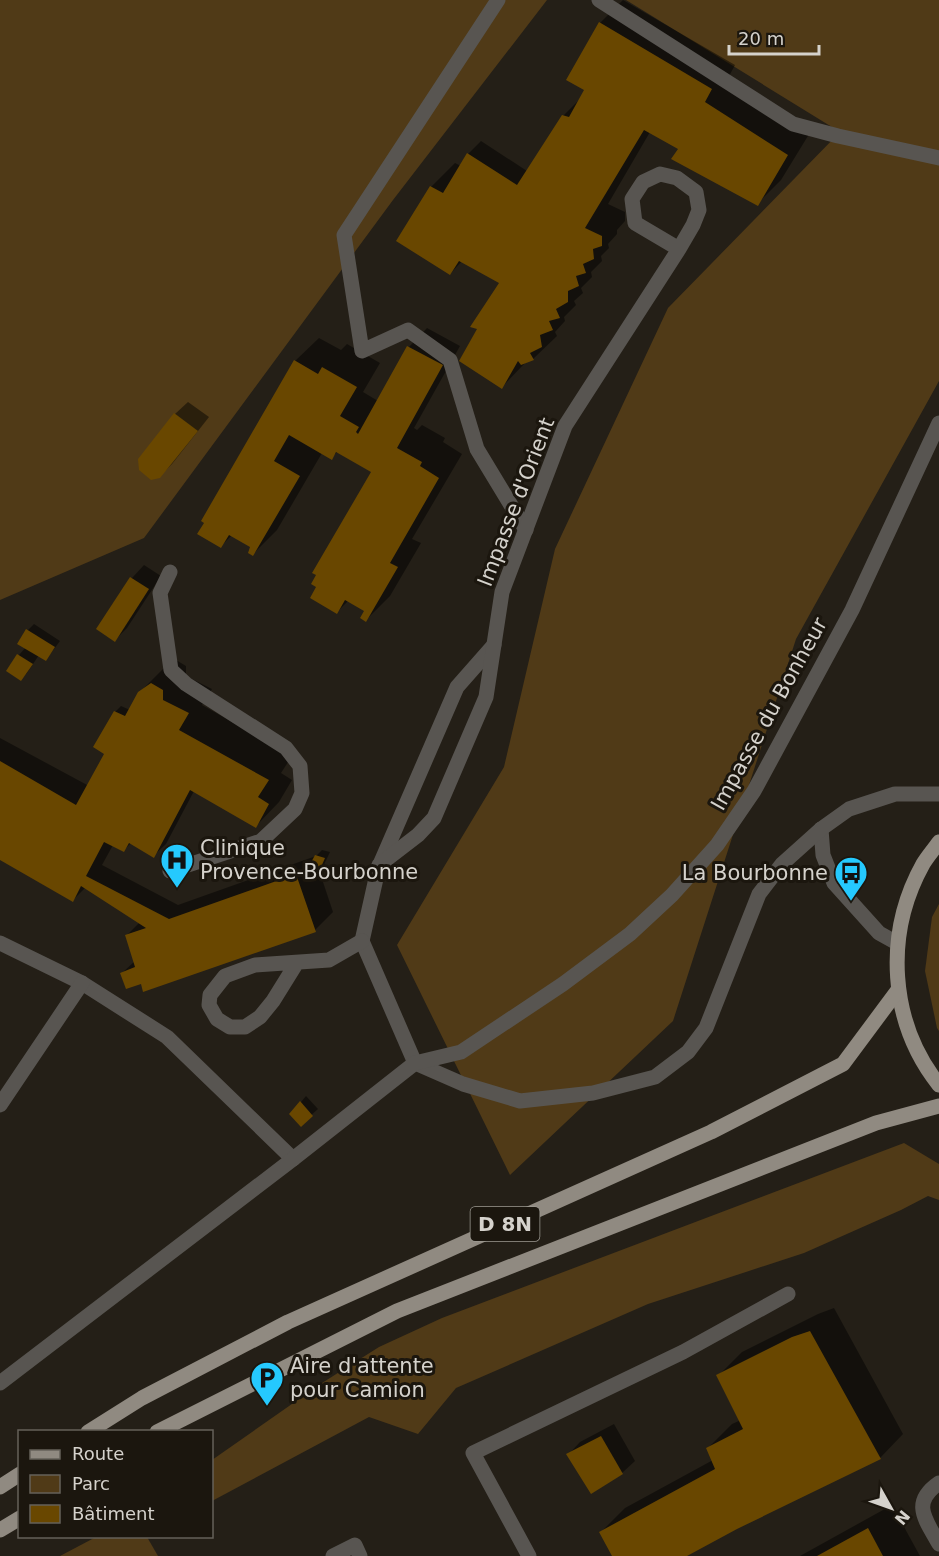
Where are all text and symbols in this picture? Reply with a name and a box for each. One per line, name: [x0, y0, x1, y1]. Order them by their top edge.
scale bar: [729, 18, 819, 56]
text: 20 m: [738, 28, 784, 49]
street label: Impasse d'Orient: [473, 414, 559, 590]
street label: Impasse du Bonheur: [706, 613, 832, 814]
place label: Clinique Provence-Bourbonne: [200, 836, 418, 884]
hospital icon: Clinique Provence-Bourbonne: [159, 842, 195, 889]
bus stop icon: La Bourbonne: [833, 855, 869, 902]
place label: La Bourbonne: [682, 861, 828, 885]
road number: D 8N: [470, 1207, 540, 1241]
place label: Aire d'attente pour Camion: [290, 1354, 434, 1402]
parking icon: Aire d'attente pour Camion: [249, 1360, 285, 1407]
legend: [18, 1430, 213, 1538]
text: Route: [72, 1443, 124, 1464]
text: Parc: [72, 1473, 110, 1494]
north arrow: [861, 1478, 921, 1538]
text: Bâtiment: [72, 1503, 155, 1524]
text: N: [891, 1506, 914, 1529]

